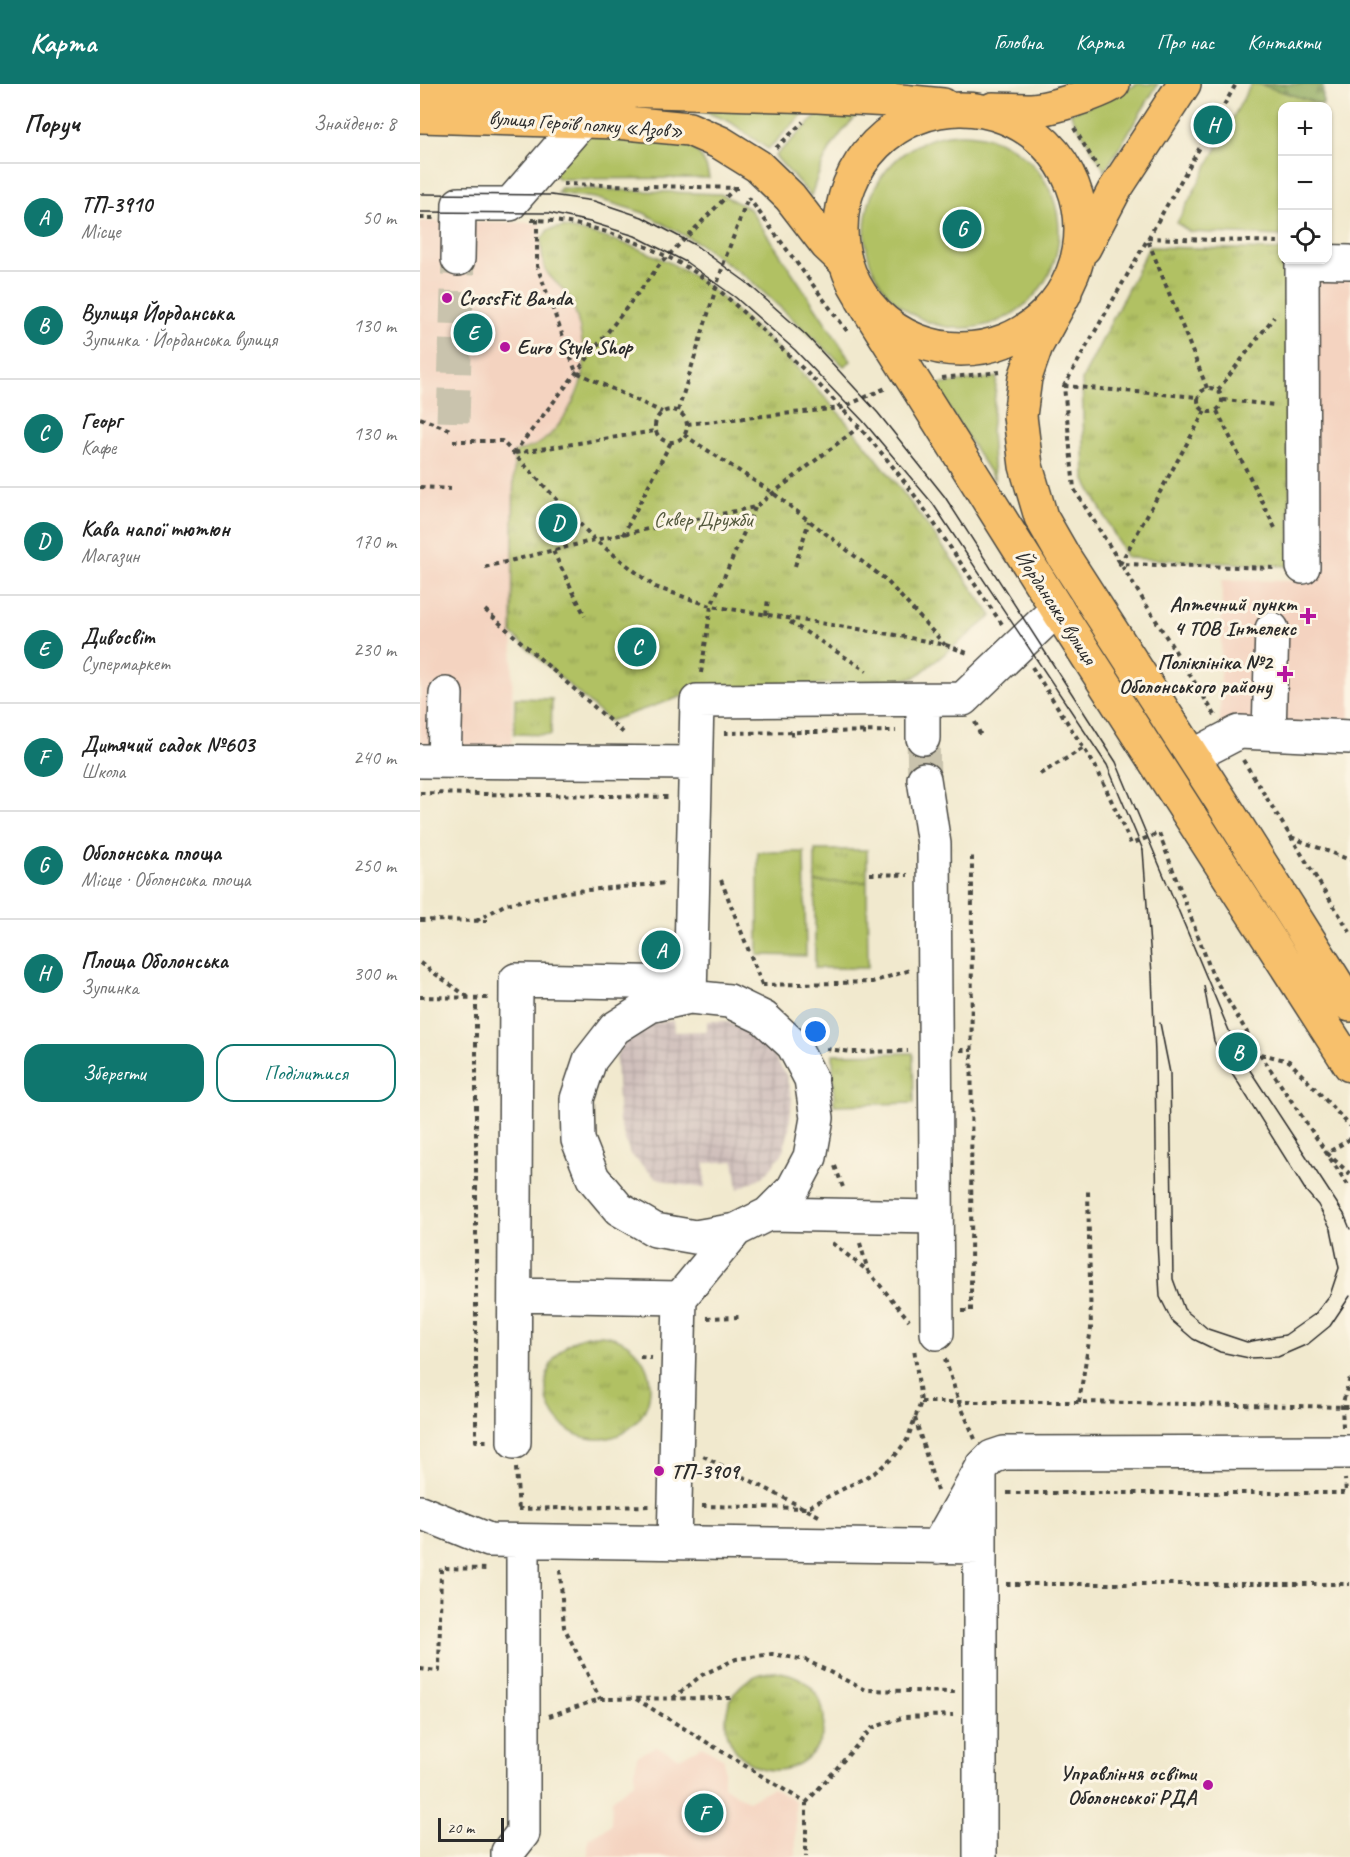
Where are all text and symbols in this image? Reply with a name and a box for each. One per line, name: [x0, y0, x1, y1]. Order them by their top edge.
text: Карта: [30, 25, 97, 60]
text: Головна: [994, 29, 1043, 55]
text: Карта: [1076, 29, 1124, 55]
text: Про нас: [1157, 29, 1214, 55]
text: Контакти: [1247, 29, 1320, 55]
pin: H: [1194, 102, 1232, 147]
map controls: [1278, 102, 1332, 264]
button: +: [1278, 102, 1332, 156]
street label: вулиця Героїв полку «Азов»: [488, 104, 684, 145]
text: Поруч: [24, 107, 80, 140]
text: Знайдено: 8: [314, 111, 396, 136]
button: −: [1278, 156, 1332, 210]
text: ТП-3910: [81, 191, 152, 219]
text: A: [38, 205, 49, 230]
text: 50 m: [362, 205, 396, 230]
pin: G: [942, 206, 982, 252]
button: locate: [1278, 210, 1332, 264]
text: Місце: [81, 219, 121, 244]
place label: CrossFit Banda: [459, 285, 574, 311]
marker: CrossFit Banda: [440, 291, 454, 305]
text: Вулиця Йорданська: [81, 299, 234, 327]
pin: E: [454, 310, 492, 356]
text: B: [38, 313, 49, 338]
text: 130 m: [353, 313, 396, 338]
text: Зупинка · Йорданська вулиця: [81, 327, 277, 352]
place label: Euro Style Shop: [517, 334, 634, 360]
marker: Euro Style Shop: [498, 340, 512, 354]
text: Георг: [81, 407, 122, 435]
text: C: [39, 421, 48, 446]
text: 130 m: [353, 421, 396, 446]
text: Кафе: [81, 435, 116, 460]
pin: D: [538, 500, 578, 546]
park label: Сквер Дружби: [654, 506, 755, 532]
text: Кава напої тютюн: [81, 515, 230, 543]
text: D: [38, 529, 49, 554]
text: 170 m: [353, 529, 396, 554]
text: Магазин: [81, 543, 139, 568]
street label: Йорданська вулиця: [1009, 545, 1104, 671]
place label: Аптечний пункт 4 ТОВ Інтелекс: [1170, 591, 1298, 641]
marker: Аптечний пункт 4 ТОВ Інтелекс: [1301, 609, 1315, 623]
text: Дивосвіт: [81, 623, 154, 651]
pin: C: [618, 624, 656, 670]
text: E: [38, 637, 49, 662]
text: 230 m: [353, 637, 396, 662]
place label: Поліклініка №2 Оболонського району: [1119, 649, 1275, 700]
text: Супермаркет: [81, 651, 170, 676]
marker: Поліклініка №2 Оболонського району: [1276, 665, 1294, 683]
text: Дитячий садок №603: [81, 731, 254, 759]
text: F: [39, 745, 48, 770]
text: 240 m: [353, 745, 396, 770]
text: Школа: [81, 759, 125, 784]
text: Оболонська площа: [81, 839, 221, 867]
text: G: [39, 853, 48, 878]
text: 250 m: [353, 853, 396, 878]
text: Місце · Оболонська площа: [81, 867, 251, 892]
pin: A: [642, 928, 680, 972]
text: Площа Оболонська: [81, 947, 228, 975]
text: H: [38, 961, 49, 986]
text: 300 m: [353, 961, 396, 986]
text: Зупинка: [81, 975, 139, 1000]
your location: [801, 1017, 830, 1046]
pin: B: [1218, 1030, 1258, 1074]
button: Зберегти: [24, 1044, 204, 1102]
button: Поділитися: [216, 1044, 396, 1102]
place label: ТП-3909: [671, 1458, 741, 1484]
marker: ТП-3909: [652, 1464, 666, 1478]
place label: Управління освіти Оболонської РДА: [1059, 1760, 1198, 1810]
marker: Управління освіти Оболонської РДА: [1201, 1778, 1215, 1792]
pin: F: [684, 1790, 724, 1836]
scale bar: [438, 1815, 504, 1842]
text: 20 m: [447, 1818, 474, 1838]

